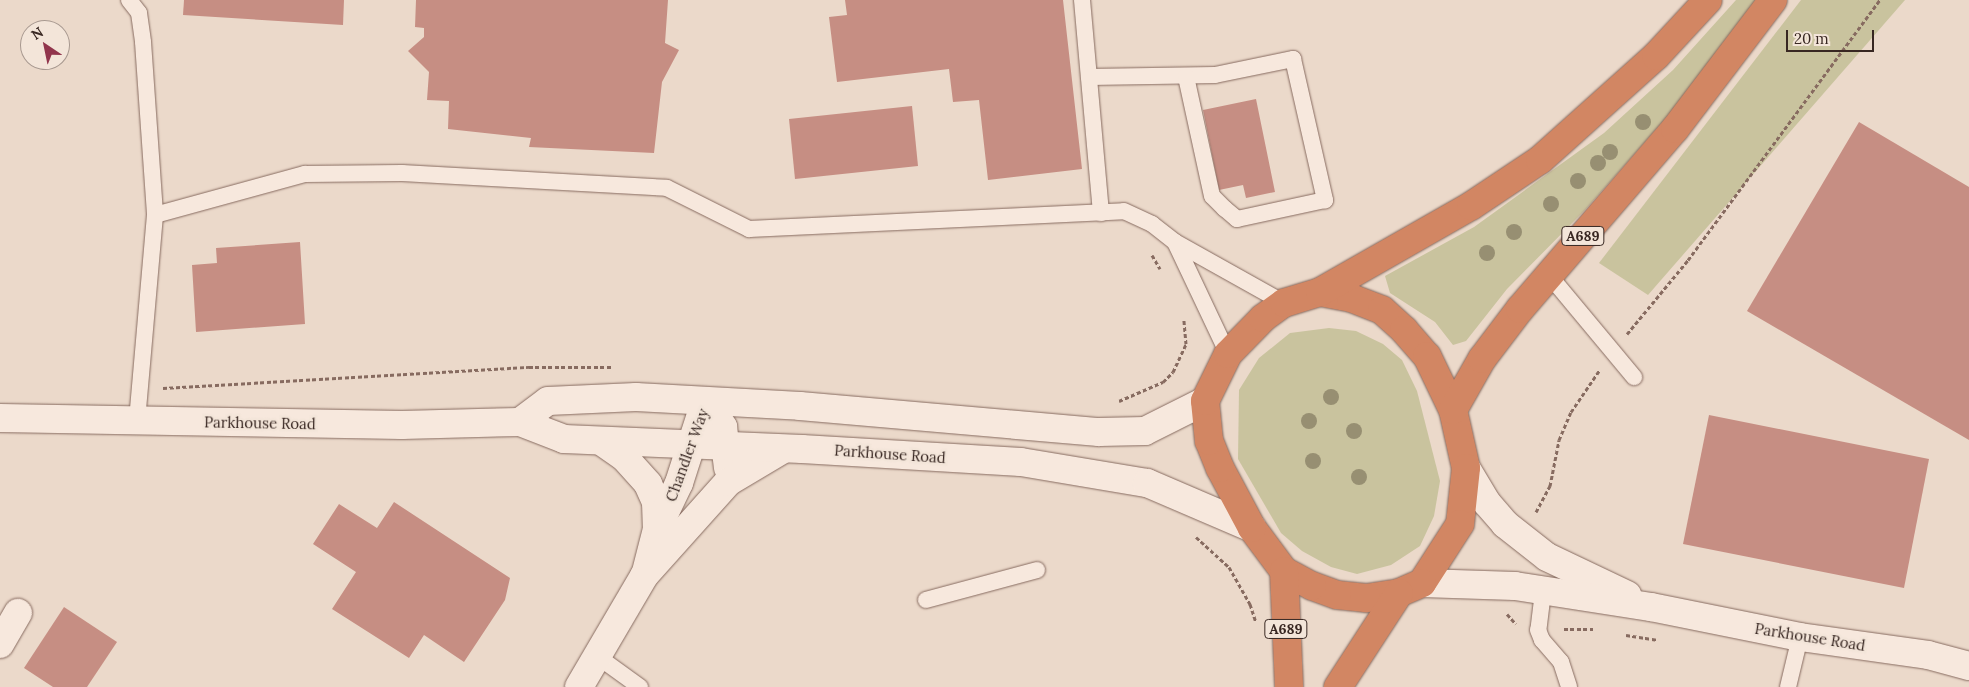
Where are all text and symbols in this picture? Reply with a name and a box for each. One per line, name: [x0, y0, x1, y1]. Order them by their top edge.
north arrow: [20, 20, 70, 70]
scale bar: [1789, 20, 1876, 52]
text: N: [28, 23, 47, 44]
text: 20 m: [1794, 29, 1829, 48]
road number: A689: [1560, 225, 1606, 248]
street label: Chandler Way: [662, 406, 712, 504]
street label: Parkhouse Road: [204, 413, 316, 433]
street label: Parkhouse Road: [834, 441, 946, 467]
road number: A689: [1264, 618, 1308, 640]
street label: Parkhouse Road: [1753, 619, 1867, 655]

